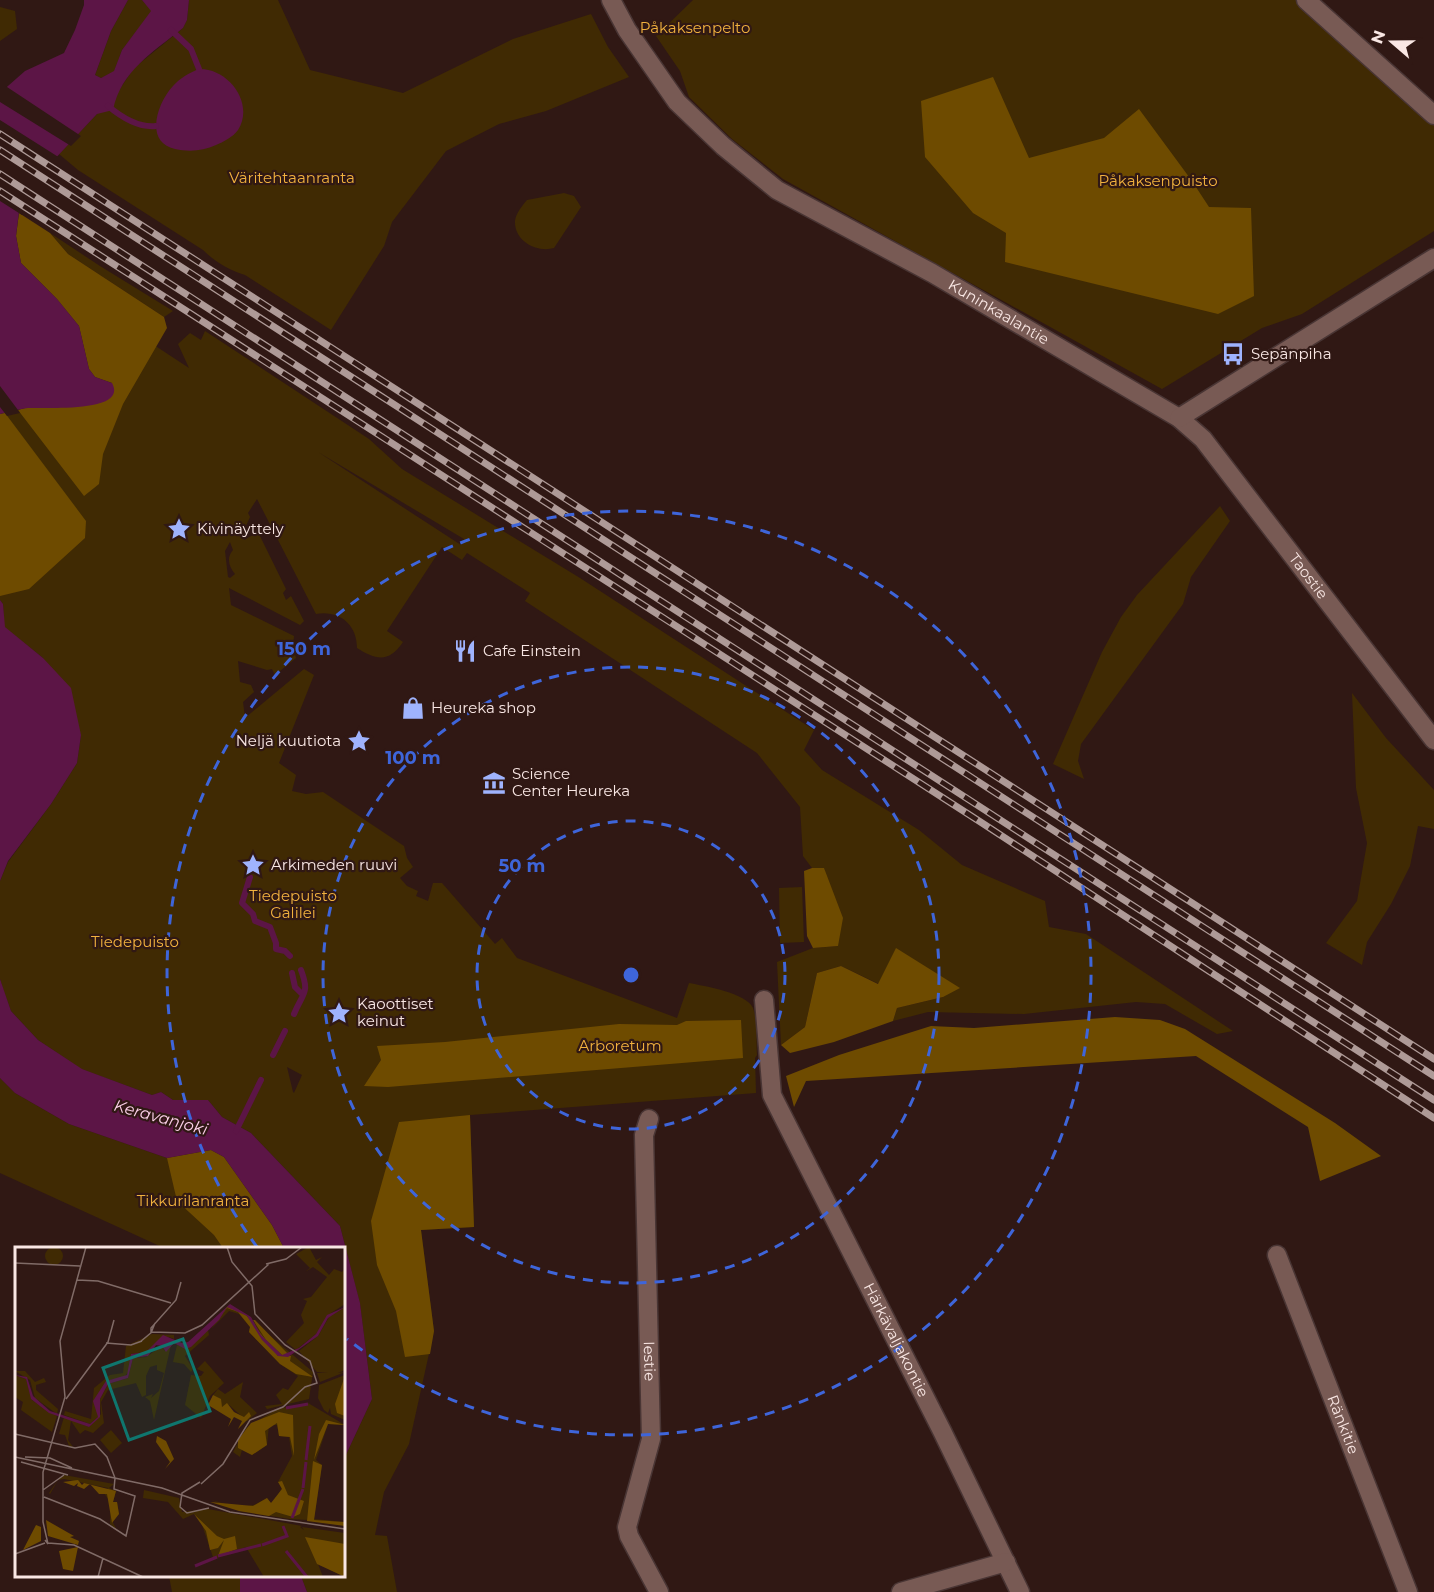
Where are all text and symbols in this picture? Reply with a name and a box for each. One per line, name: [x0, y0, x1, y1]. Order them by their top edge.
north arrow: [1362, 12, 1422, 72]
park label: Påkaksenpelto: [640, 18, 750, 37]
text: N: [1367, 28, 1390, 46]
park label: Väritehtaanranta: [229, 168, 355, 187]
park label: Påkaksenpuisto: [1098, 171, 1218, 190]
street label: Kuninkaalantie: [945, 275, 1053, 349]
bus stop icon: Sepänpiha: [1220, 341, 1246, 367]
place label: Sepänpiha: [1251, 344, 1332, 363]
place icon: Kivinäyttely: [166, 516, 192, 542]
place label: Kivinäyttely: [197, 519, 285, 538]
street label: Taostie: [1285, 549, 1332, 603]
text: 150 m: [277, 638, 331, 660]
restaurant icon: Cafe Einstein: [452, 638, 478, 664]
place label: Cafe Einstein: [483, 641, 581, 660]
shop icon: Heureka shop: [400, 695, 426, 721]
place label: Heureka shop: [431, 698, 536, 717]
place icon: Neljä kuutiota: [346, 728, 372, 754]
place label: Neljä kuutiota: [236, 731, 341, 750]
text: 100 m: [385, 747, 441, 769]
place label: Science Center Heureka: [512, 764, 630, 800]
museum icon: Science Center Heureka: [481, 770, 507, 796]
place icon: Arkimeden ruuvi: [240, 852, 266, 878]
place label: Arkimeden ruuvi: [271, 855, 397, 874]
text: 50 m: [499, 855, 545, 877]
park label: Tiedepuisto Galilei: [249, 886, 337, 922]
park label: Tiedepuisto: [91, 932, 179, 951]
centre of rings: [621, 965, 641, 985]
place label: Kaoottiset keinut: [357, 994, 434, 1030]
place icon: Kaoottiset keinut: [326, 1000, 352, 1026]
park label: Arboretum: [578, 1036, 662, 1055]
water label: Keravanjoki: [112, 1096, 210, 1139]
park label: Tikkurilanranta: [137, 1191, 249, 1210]
inset map: [15, 1247, 345, 1577]
street label: Härkävaljakontie: [860, 1280, 933, 1400]
street label: Iestie: [640, 1341, 660, 1381]
street label: Ränkitie: [1323, 1392, 1363, 1457]

